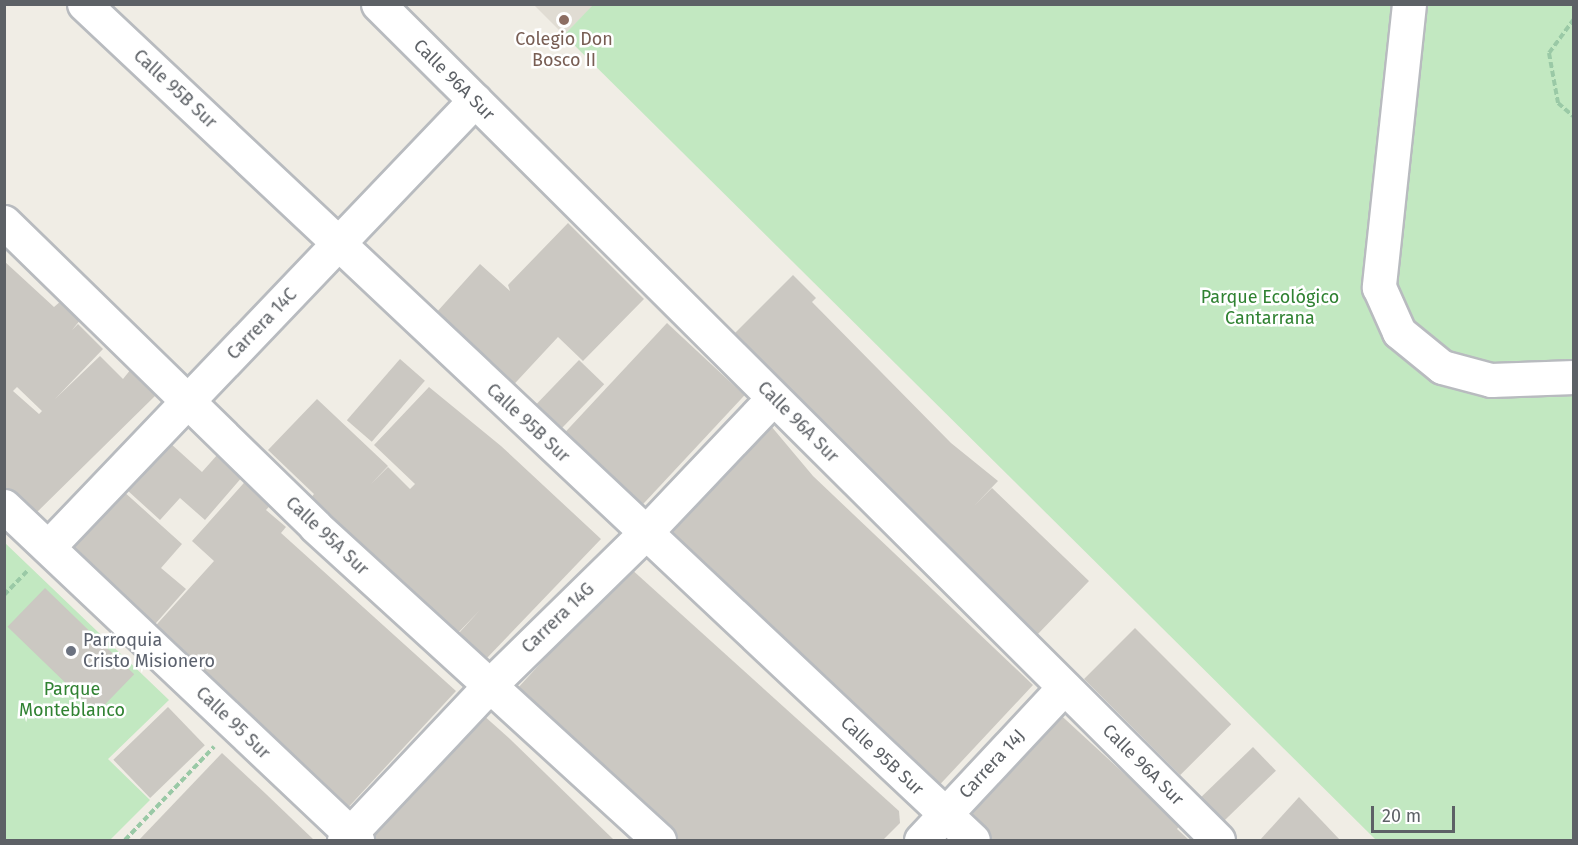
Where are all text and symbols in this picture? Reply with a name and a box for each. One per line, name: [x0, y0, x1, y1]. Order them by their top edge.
marker: Colegio Don Bosco II: [557, 13, 571, 27]
place label: Colegio Don Bosco II: [515, 29, 613, 72]
street label: Calle 96A Sur: [409, 35, 499, 125]
street label: Calle 95B Sur: [129, 45, 221, 133]
street label: Carrera 14C: [223, 284, 301, 364]
park label: Parque Ecológico Cantarrana: [1201, 287, 1339, 330]
street label: Calle 96A Sur: [753, 377, 843, 467]
street label: Calle 95B Sur: [482, 379, 574, 467]
street label: Calle 95A Sur: [281, 492, 373, 580]
street label: Carrera 14G: [517, 578, 599, 658]
place label: Parroquia Cristo Misionero: [83, 630, 215, 672]
marker: Parroquia Cristo Misionero: [64, 644, 78, 658]
park label: Parque Monteblanco: [19, 679, 125, 722]
street label: Calle 95 Sur: [191, 682, 275, 764]
street label: Calle 95B Sur: [836, 712, 928, 800]
street label: Calle 96A Sur: [1098, 720, 1188, 810]
street label: Carrera 14J: [955, 725, 1029, 803]
scale bar: [1374, 794, 1458, 832]
text: 20 m: [1382, 805, 1421, 827]

